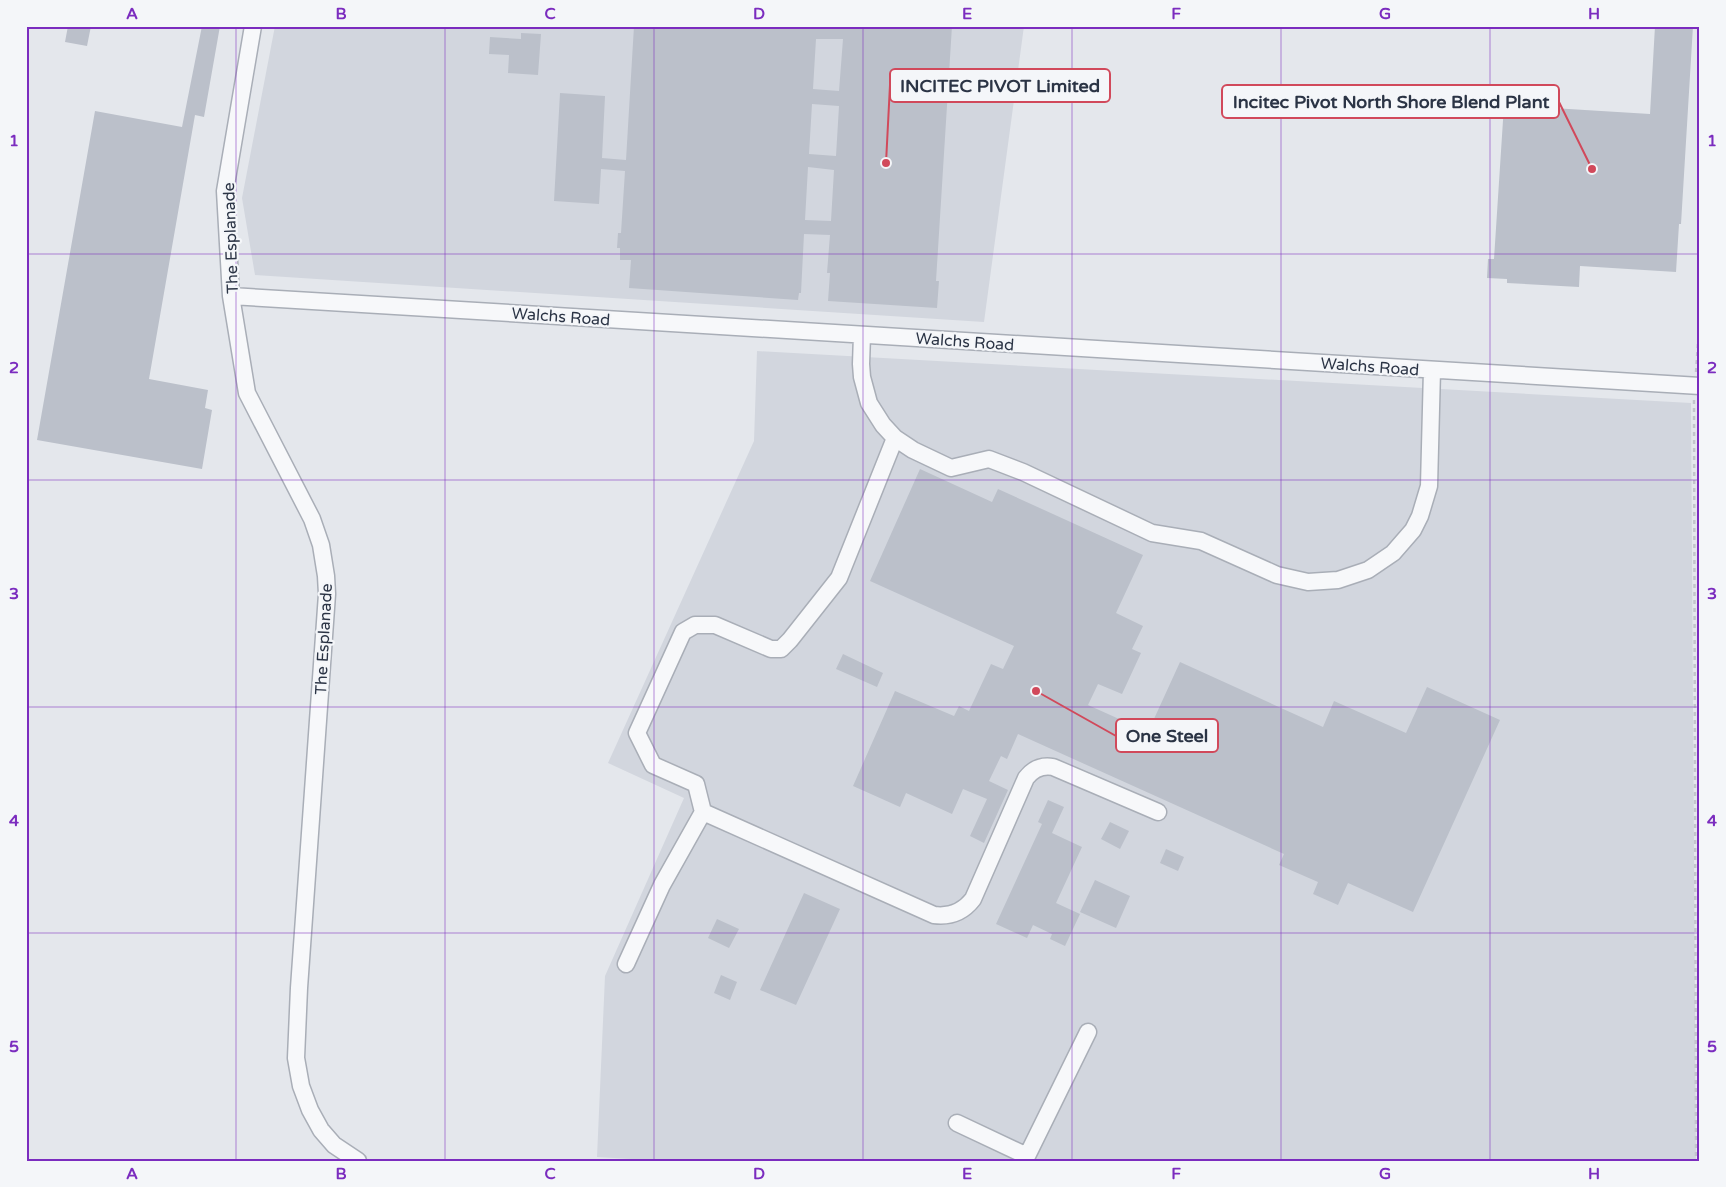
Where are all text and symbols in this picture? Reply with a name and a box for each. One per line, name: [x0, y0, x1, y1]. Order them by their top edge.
text: A: [126, 4, 138, 24]
text: B: [335, 4, 347, 24]
text: C: [544, 4, 556, 24]
text: D: [753, 4, 765, 24]
text: E: [962, 4, 972, 24]
text: F: [1171, 4, 1181, 24]
text: G: [1379, 4, 1391, 24]
text: H: [1588, 4, 1600, 24]
callout: INCITEC PIVOT Limited: [890, 69, 1110, 102]
text: INCITEC PIVOT Limited: [900, 75, 1100, 97]
callout: Incitec Pivot North Shore Blend Plant: [1222, 85, 1559, 118]
text: Incitec Pivot North Shore Blend Plant: [1233, 91, 1549, 113]
text: 1: [9, 131, 19, 151]
text: 1: [1707, 131, 1717, 151]
street label: The Esplanade: [219, 182, 243, 294]
street label: Walchs Road: [511, 304, 611, 330]
street label: Walchs Road: [915, 329, 1015, 355]
street label: Walchs Road: [1320, 354, 1420, 380]
text: 2: [9, 358, 19, 378]
text: 2: [1707, 358, 1717, 378]
street label: The Esplanade: [311, 583, 337, 695]
text: 3: [9, 584, 19, 604]
text: 3: [1707, 584, 1717, 604]
callout: One Steel: [1116, 719, 1218, 752]
text: One Steel: [1126, 725, 1208, 747]
text: 4: [9, 811, 19, 831]
text: 4: [1707, 811, 1717, 831]
text: 5: [9, 1037, 19, 1057]
text: 5: [1707, 1037, 1717, 1057]
text: A: [126, 1164, 138, 1184]
text: B: [335, 1164, 347, 1184]
text: C: [544, 1164, 556, 1184]
text: D: [753, 1164, 765, 1184]
text: E: [962, 1164, 972, 1184]
text: F: [1171, 1164, 1181, 1184]
text: G: [1379, 1164, 1391, 1184]
text: H: [1588, 1164, 1600, 1184]

